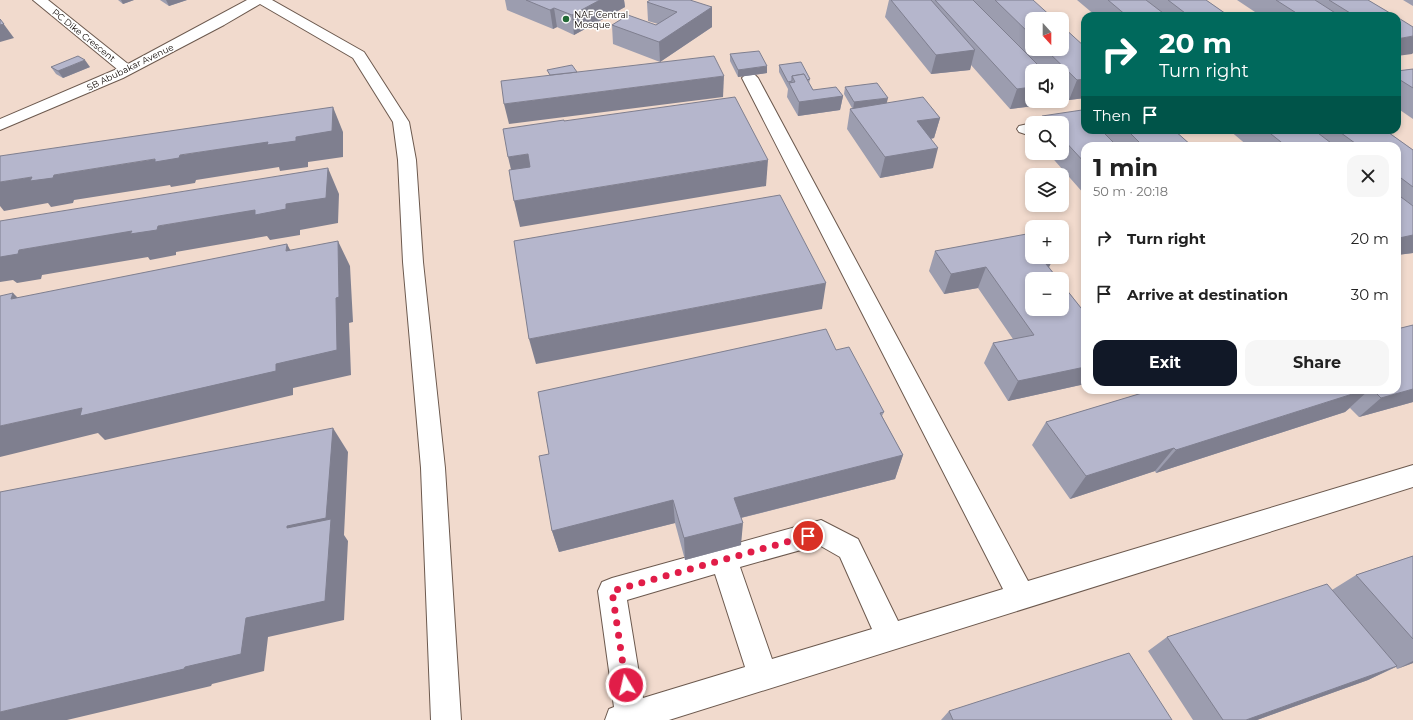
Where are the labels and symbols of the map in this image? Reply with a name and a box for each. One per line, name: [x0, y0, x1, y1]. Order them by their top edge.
street label: PC Dike Crescent: [50, 6, 118, 64]
place label: NAF Central Mosque: [574, 9, 628, 30]
north arrow: [1025, 12, 1069, 56]
marker: NAF Central Mosque: [561, 14, 571, 24]
street label: SB Abubakar Avenue: [85, 41, 176, 93]
pin: [791, 519, 825, 553]
position arrow: [605, 664, 647, 706]

